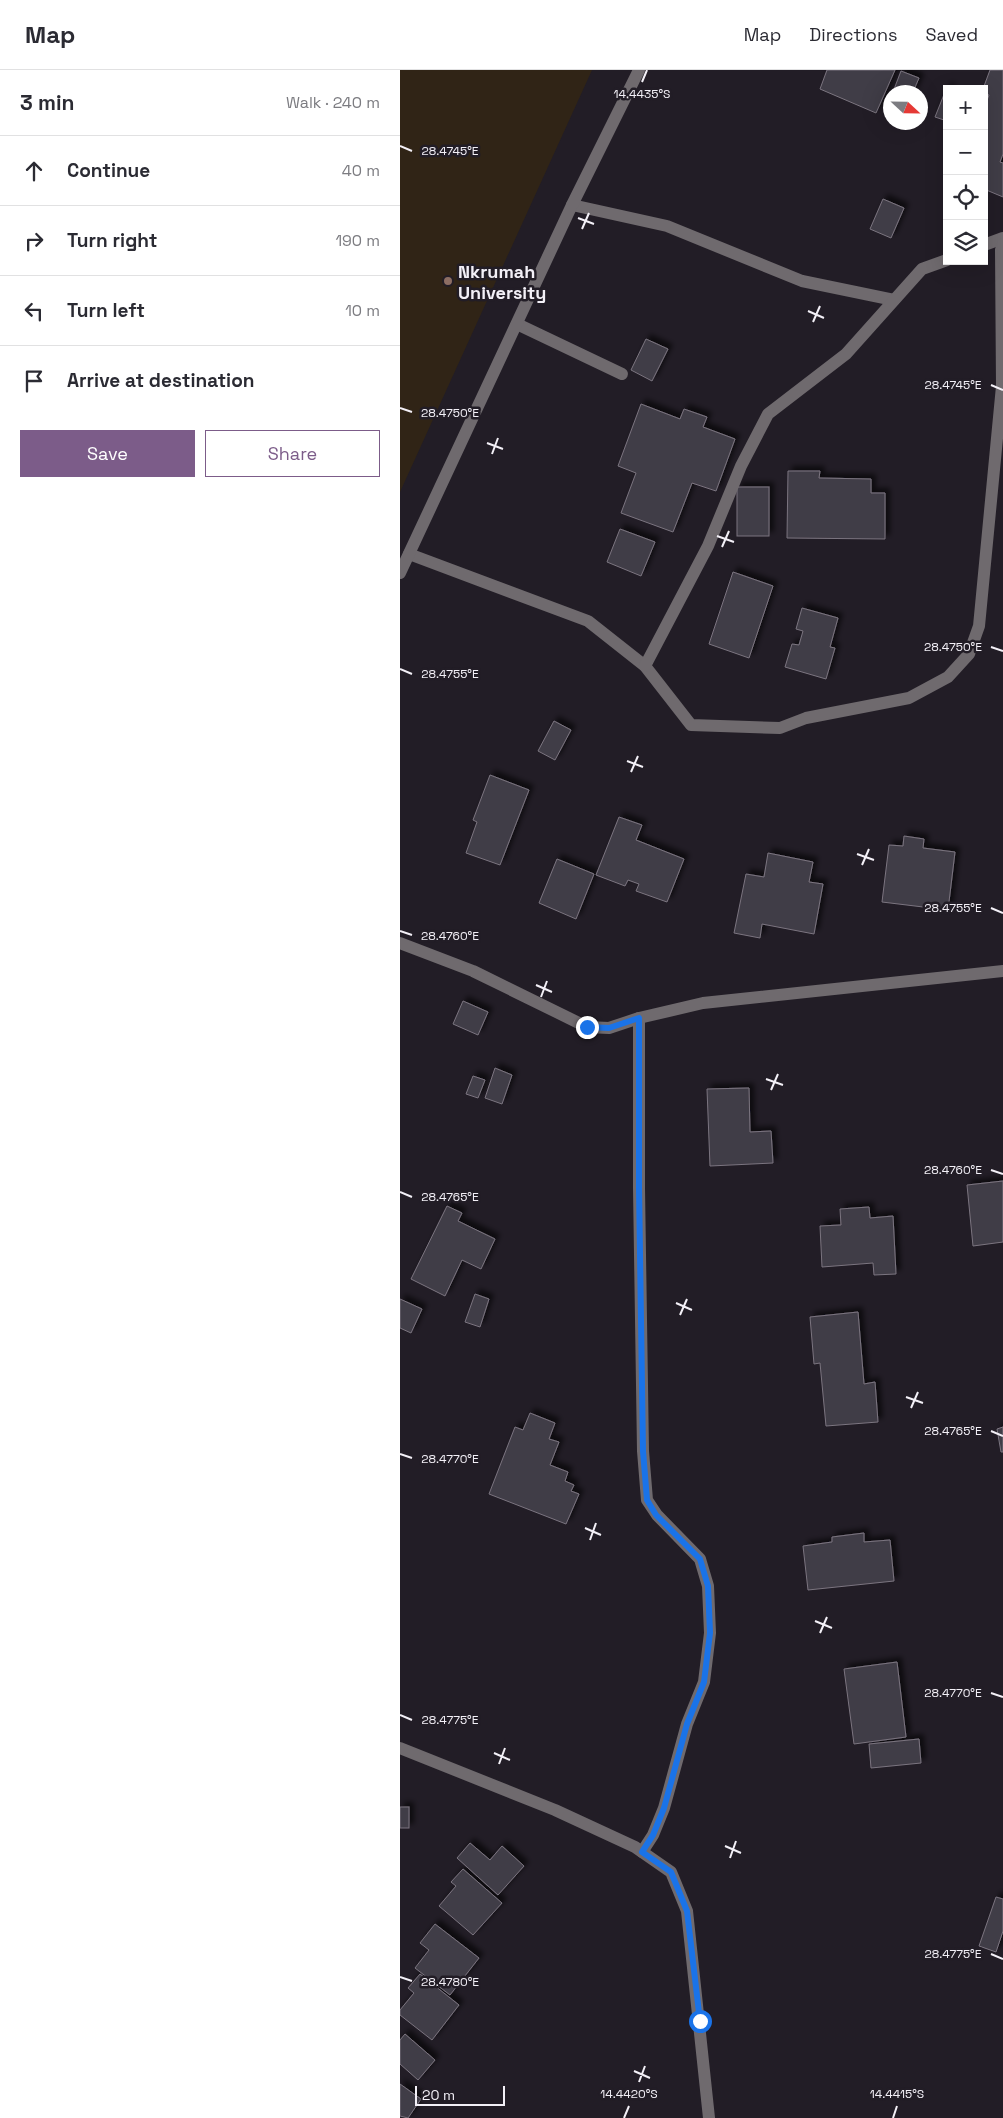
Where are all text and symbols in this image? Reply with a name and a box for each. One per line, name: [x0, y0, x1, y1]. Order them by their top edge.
text: Map: [25, 19, 75, 50]
text: Map: [744, 23, 781, 46]
text: Directions: [809, 23, 898, 46]
text: Saved: [926, 23, 978, 46]
north arrow: [883, 85, 928, 130]
map controls: [943, 85, 988, 265]
button: +: [943, 85, 988, 130]
text: 14.4435°S: [614, 86, 670, 102]
text: 3 min: [20, 89, 75, 116]
text: Walk · 240 m: [286, 92, 380, 113]
button: −: [943, 130, 988, 175]
text: 28.4745°E: [422, 143, 479, 159]
icon: ahead: [20, 157, 48, 185]
text: Continue: [67, 158, 150, 183]
text: 40 m: [342, 160, 380, 181]
button: locate: [943, 175, 988, 220]
button: layers: [943, 220, 988, 265]
icon: right: [20, 227, 48, 255]
text: Turn right: [67, 228, 157, 253]
text: 190 m: [335, 230, 380, 251]
place label: Nkrumah University: [458, 260, 546, 304]
marker: Nkrumah University: [442, 275, 454, 287]
icon: left: [20, 297, 48, 325]
text: Turn left: [67, 298, 145, 323]
text: 10 m: [345, 300, 380, 321]
icon: arrive: [20, 367, 48, 395]
text: Arrive at destination: [67, 368, 255, 393]
text: 28.4745°E: [925, 377, 982, 393]
text: 28.4750°E: [421, 405, 479, 421]
button: Save: [20, 430, 195, 477]
button: Share: [205, 430, 380, 477]
text: 28.4750°E: [924, 639, 982, 655]
text: 28.4755°E: [421, 666, 479, 682]
text: 28.4755°E: [924, 900, 982, 916]
text: 28.4760°E: [421, 928, 479, 944]
route end: [576, 1016, 599, 1039]
text: 28.4760°E: [924, 1162, 982, 1178]
text: 28.4765°E: [421, 1189, 479, 1205]
text: 28.4765°E: [924, 1423, 982, 1439]
text: 28.4770°E: [421, 1451, 479, 1467]
text: 28.4770°E: [924, 1685, 982, 1701]
text: 28.4775°E: [422, 1712, 479, 1728]
text: 28.4775°E: [925, 1946, 982, 1962]
text: 28.4780°E: [421, 1974, 479, 1990]
route start: [689, 2010, 712, 2033]
scale bar: [415, 2083, 505, 2106]
text: 20 m: [422, 2086, 455, 2104]
text: 14.4420°S: [600, 2086, 658, 2102]
text: 14.4415°S: [870, 2086, 924, 2102]

